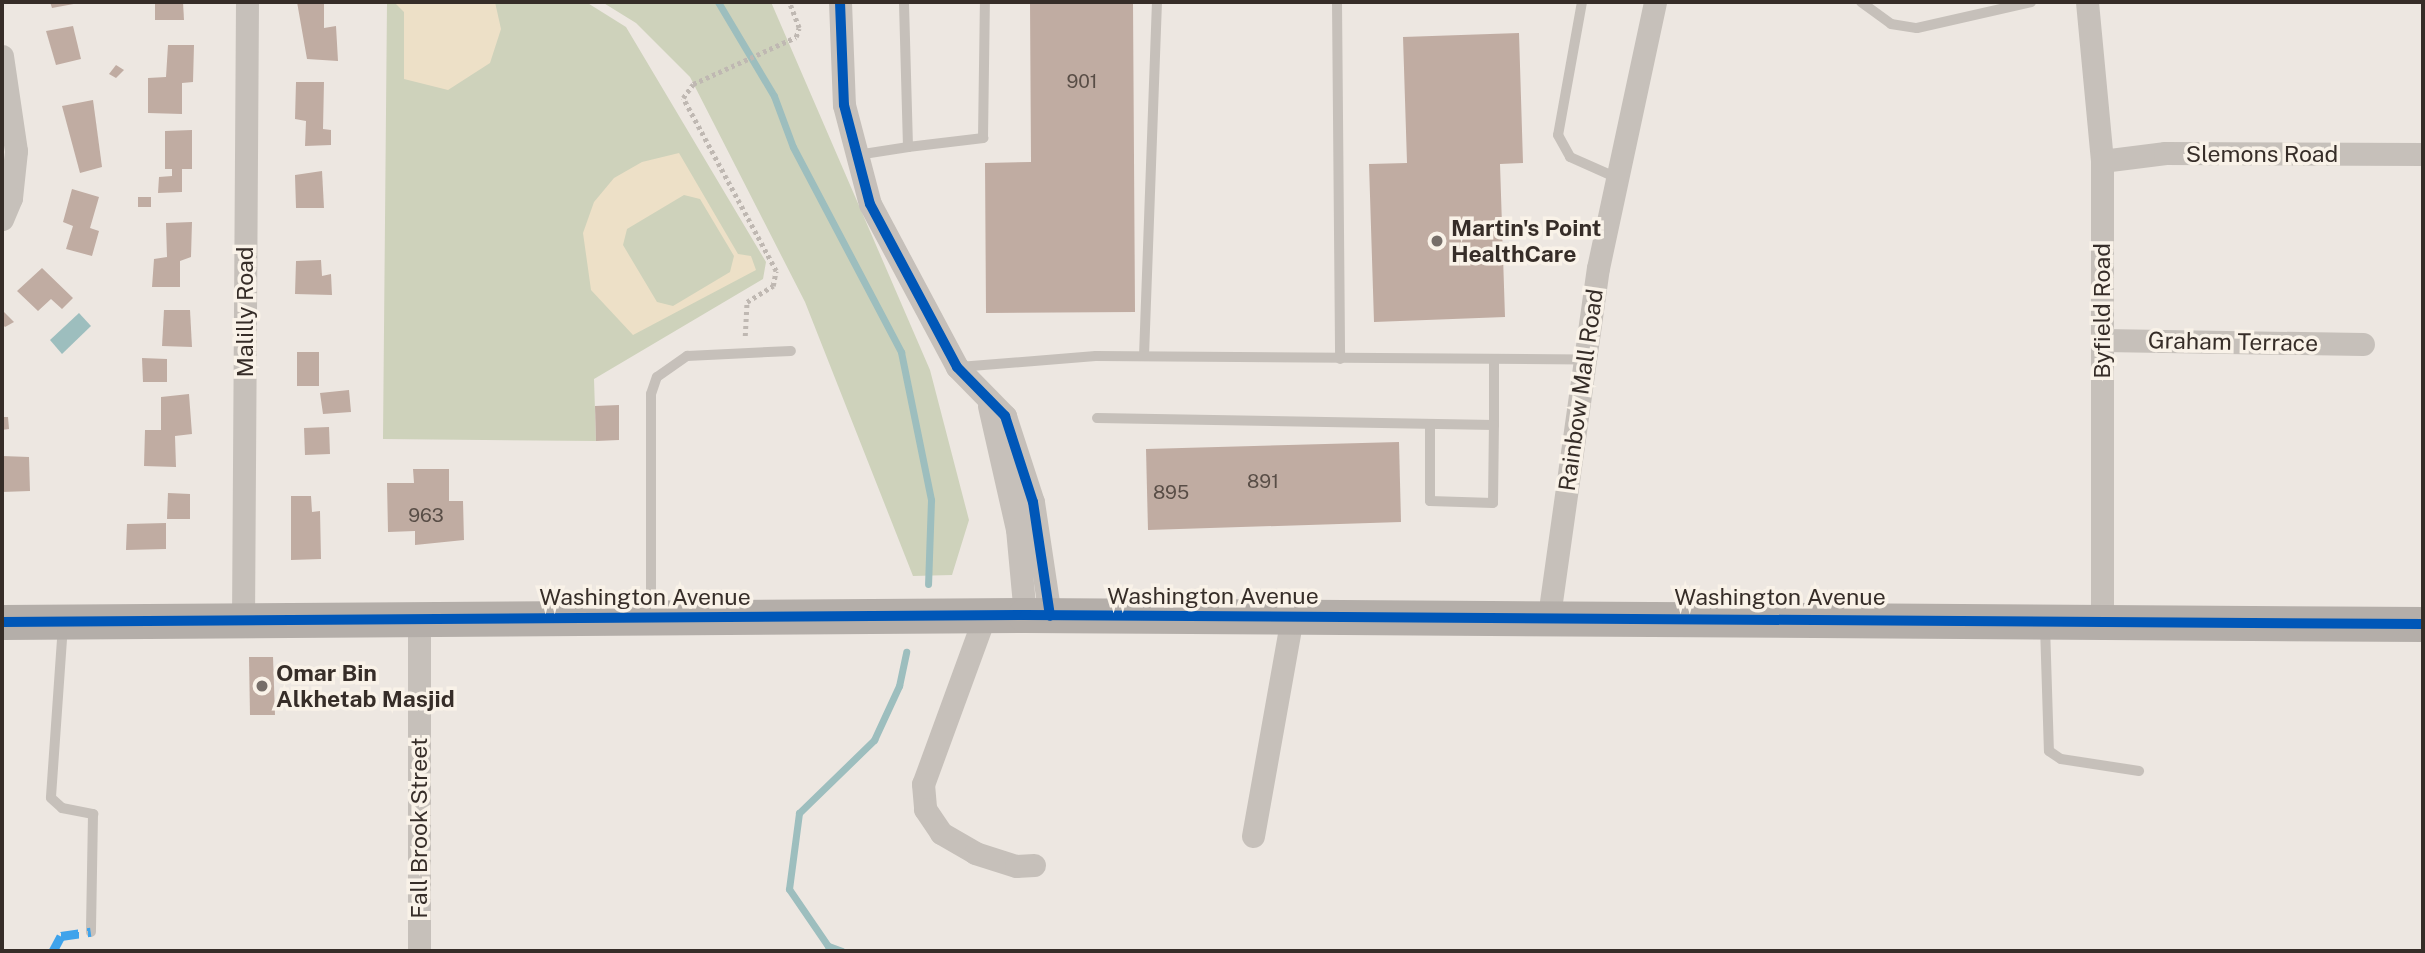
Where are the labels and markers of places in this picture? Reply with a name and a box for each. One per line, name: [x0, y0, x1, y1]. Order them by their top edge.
place label: Martin's Point HealthCare: [1451, 214, 1601, 268]
marker: Martin's Point HealthCare: [1429, 233, 1445, 249]
place label: Omar Bin Alkhetab Masjid: [276, 659, 455, 713]
marker: Omar Bin Alkhetab Masjid: [254, 678, 270, 694]

